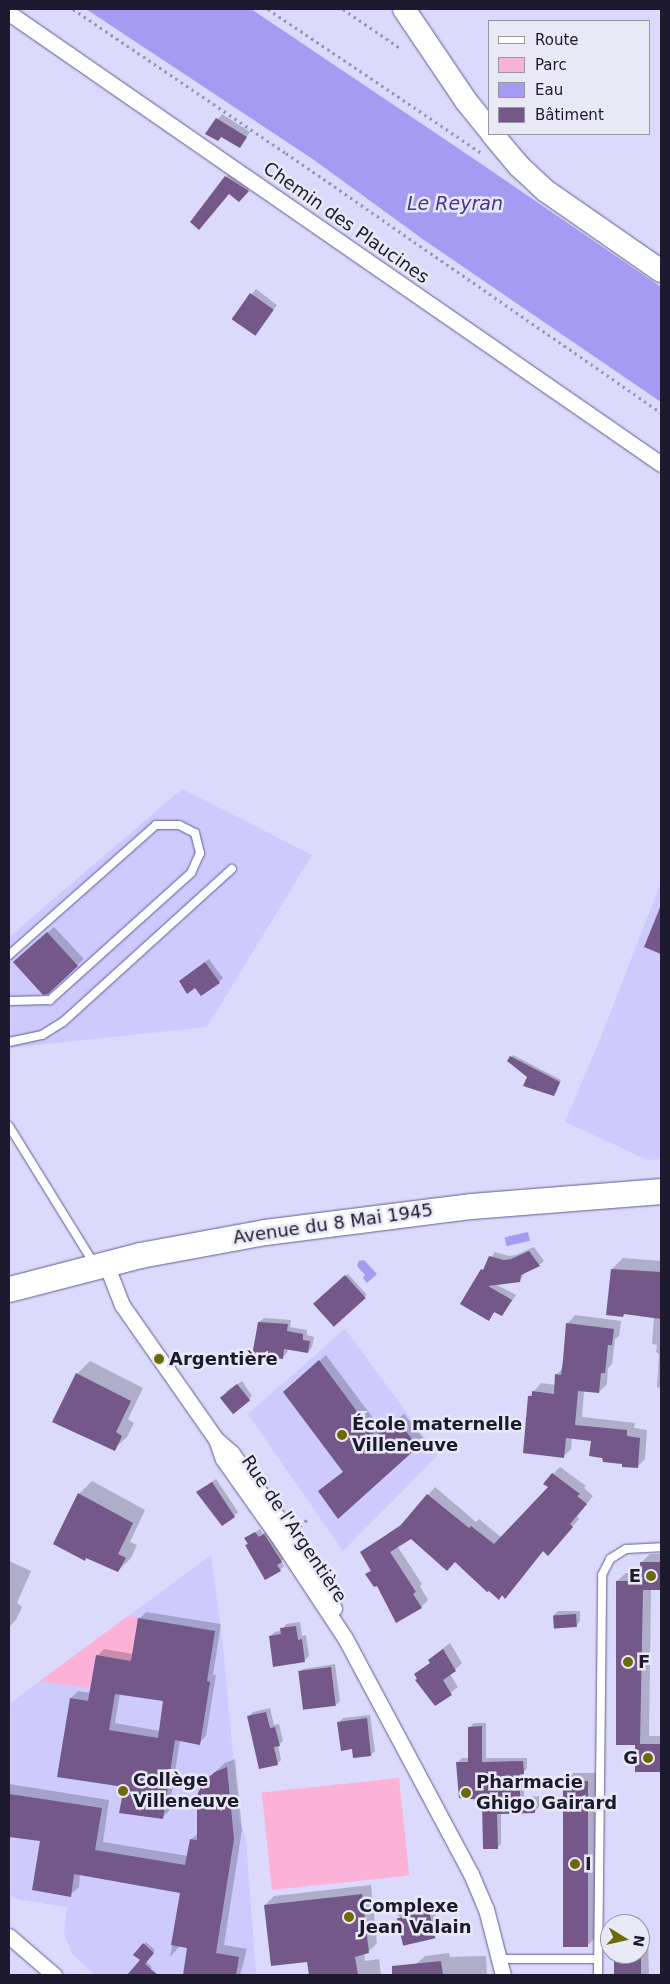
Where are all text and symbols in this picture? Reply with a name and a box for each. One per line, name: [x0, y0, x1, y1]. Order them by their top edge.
legend: [488, 20, 650, 135]
text: Route: [535, 31, 579, 49]
text: Parc: [535, 56, 567, 74]
text: Eau: [535, 81, 563, 99]
text: Bâtiment: [535, 106, 604, 124]
street label: Chemin des Plaucines: [259, 158, 433, 288]
water label: Le Reyran: [407, 193, 503, 215]
street label: Avenue du 8 Mai 1945: [232, 1199, 434, 1249]
place label: Argentière: [169, 1348, 278, 1370]
marker: Argentière: [153, 1353, 165, 1365]
place label: École maternelle Villeneuve: [352, 1414, 522, 1456]
marker: École maternelle Villeneuve: [336, 1429, 348, 1441]
street label: Rue de l'Argentière: [237, 1451, 351, 1607]
place label: E: [629, 1565, 641, 1587]
marker: E: [645, 1570, 657, 1582]
place label: F: [638, 1651, 650, 1673]
marker: F: [622, 1656, 634, 1668]
place label: G: [623, 1747, 638, 1769]
marker: G: [642, 1752, 654, 1764]
place label: Collège Villeneuve: [133, 1770, 239, 1812]
place label: Pharmacie Ghigo Gairard: [476, 1772, 617, 1815]
marker: Collège Villeneuve: [117, 1785, 129, 1797]
marker: Pharmacie Ghigo Gairard: [460, 1787, 472, 1799]
place label: I: [585, 1853, 592, 1875]
marker: I: [569, 1858, 581, 1870]
place label: Complexe Jean Valain: [359, 1896, 472, 1938]
marker: Complexe Jean Valain: [343, 1911, 355, 1923]
north arrow: [600, 1914, 650, 1964]
text: N: [630, 1934, 648, 1948]

